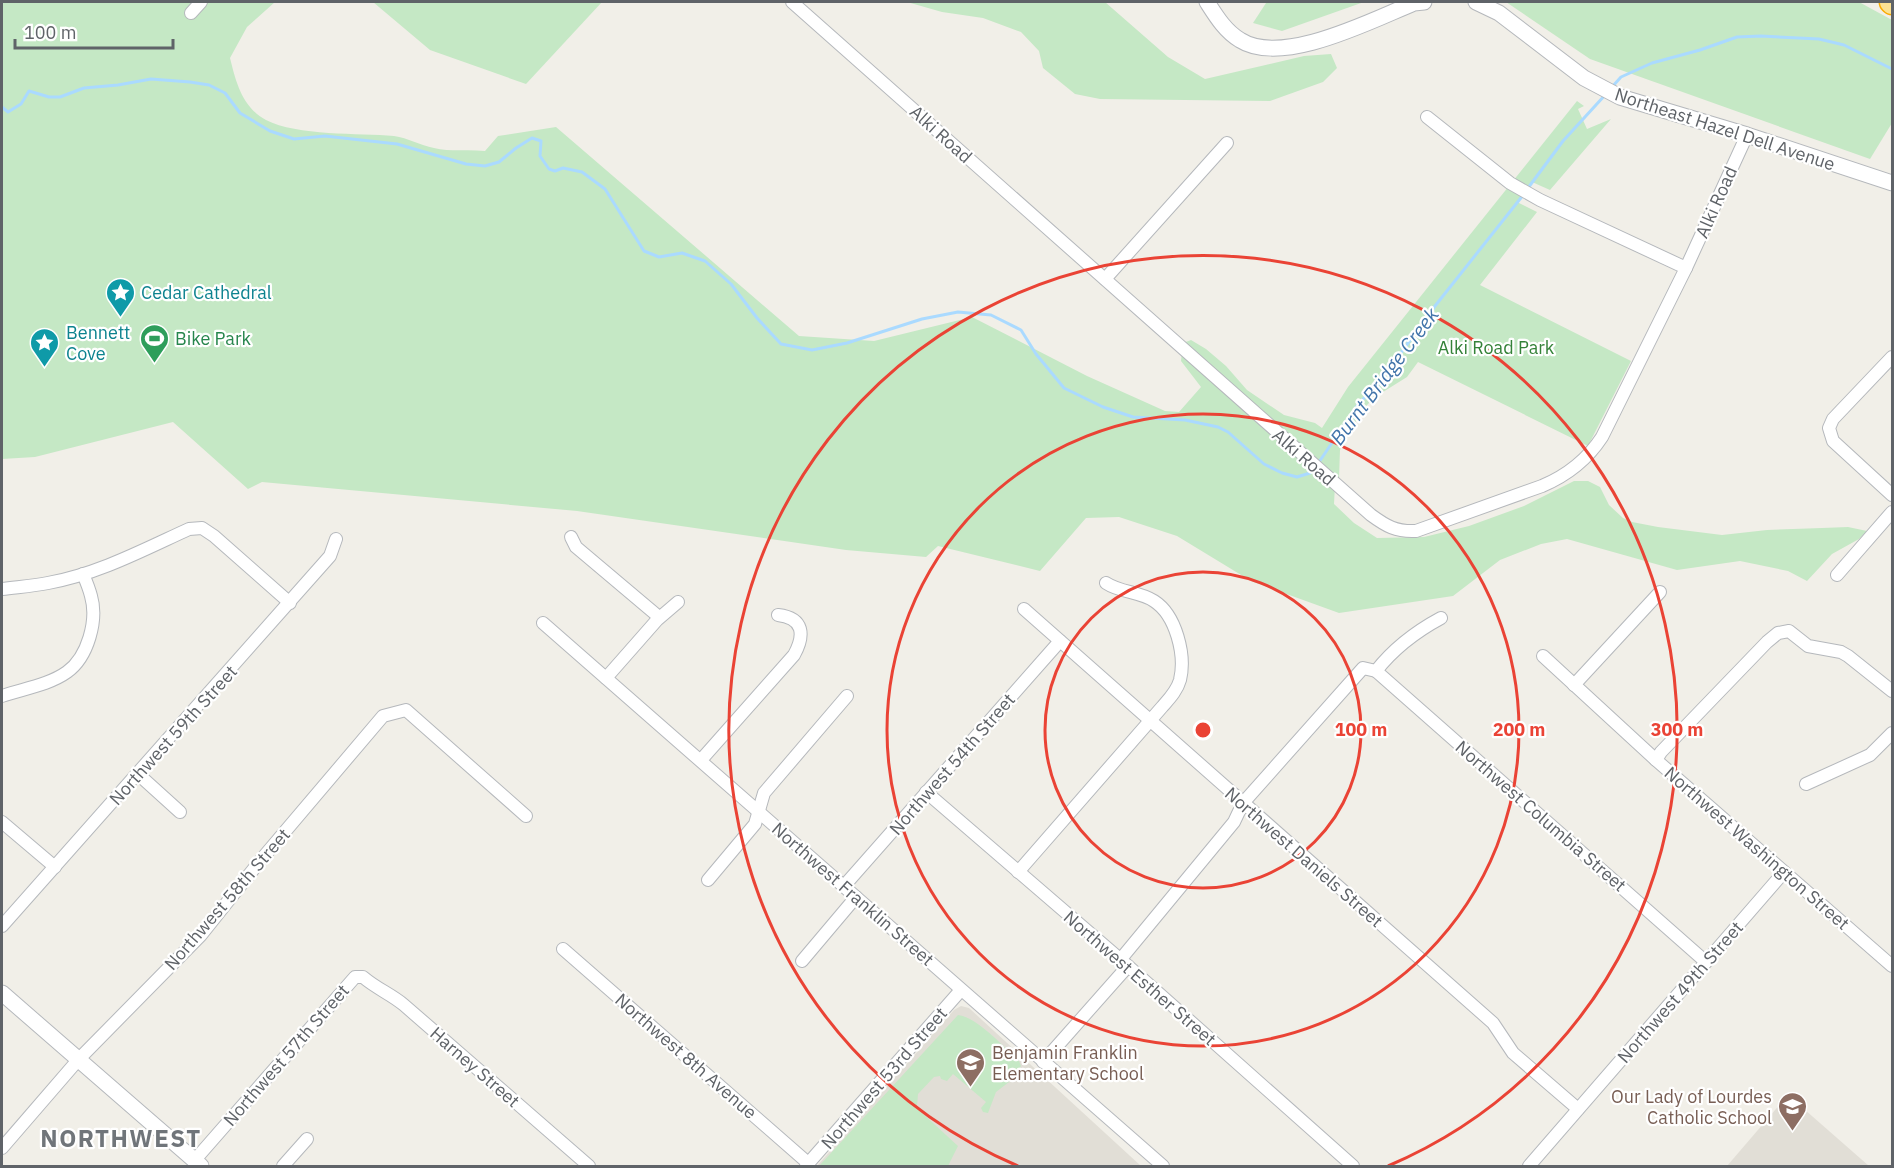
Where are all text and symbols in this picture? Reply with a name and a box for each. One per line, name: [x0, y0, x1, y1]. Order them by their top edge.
scale bar: [15, 12, 172, 50]
text: 100 m: [24, 21, 76, 44]
street label: Northeast Hazel Dell Avenue: [1612, 82, 1838, 176]
street label: Alki Road: [905, 100, 977, 168]
street label: Alki Road: [1690, 163, 1742, 241]
place icon: Cedar Cathedral: [104, 276, 136, 318]
place label: Cedar Cathedral: [141, 281, 272, 304]
water label: Burnt Bridge Creek: [1323, 301, 1445, 450]
place label: Bennett Cove: [66, 321, 130, 365]
sports icon: Bike Park: [138, 322, 170, 364]
place icon: Bennett Cove: [29, 326, 61, 368]
place label: Bike Park: [175, 327, 252, 350]
park label: Alki Road Park: [1438, 336, 1555, 359]
street label: Alki Road: [1268, 423, 1340, 491]
street label: Northwest 59th Street: [104, 660, 242, 810]
street label: Northwest 54th Street: [884, 688, 1020, 840]
text: 100 m: [1335, 718, 1387, 741]
text: 200 m: [1493, 718, 1545, 741]
text: 300 m: [1651, 718, 1703, 741]
centre of rings: [1193, 720, 1213, 740]
street label: Northwest Columbia Street: [1451, 735, 1631, 897]
street label: Northwest Washington Street: [1660, 761, 1854, 935]
street label: Northwest Daniels Street: [1220, 782, 1388, 932]
street label: Northwest Franklin Street: [767, 817, 939, 971]
street label: Northwest 58th Street: [159, 823, 295, 975]
street label: Northwest Esther Street: [1059, 906, 1221, 1050]
street label: Northwest 49th Street: [1612, 916, 1748, 1068]
street label: Northwest 57th Street: [218, 979, 354, 1131]
street label: Northwest 8th Avenue: [610, 988, 762, 1124]
street label: Northwest 53rd Street: [816, 1002, 952, 1154]
street label: Harney Street: [425, 1022, 525, 1112]
place label: Benjamin Franklin Elementary School: [992, 1041, 1144, 1085]
school or university icon: Benjamin Franklin Elementary School: [955, 1046, 987, 1088]
place label: Our Lady of Lourdes Catholic School: [1611, 1085, 1772, 1129]
school or university icon: Our Lady of Lourdes Catholic School: [1777, 1090, 1809, 1132]
district label: NORTHWEST: [40, 1122, 202, 1154]

